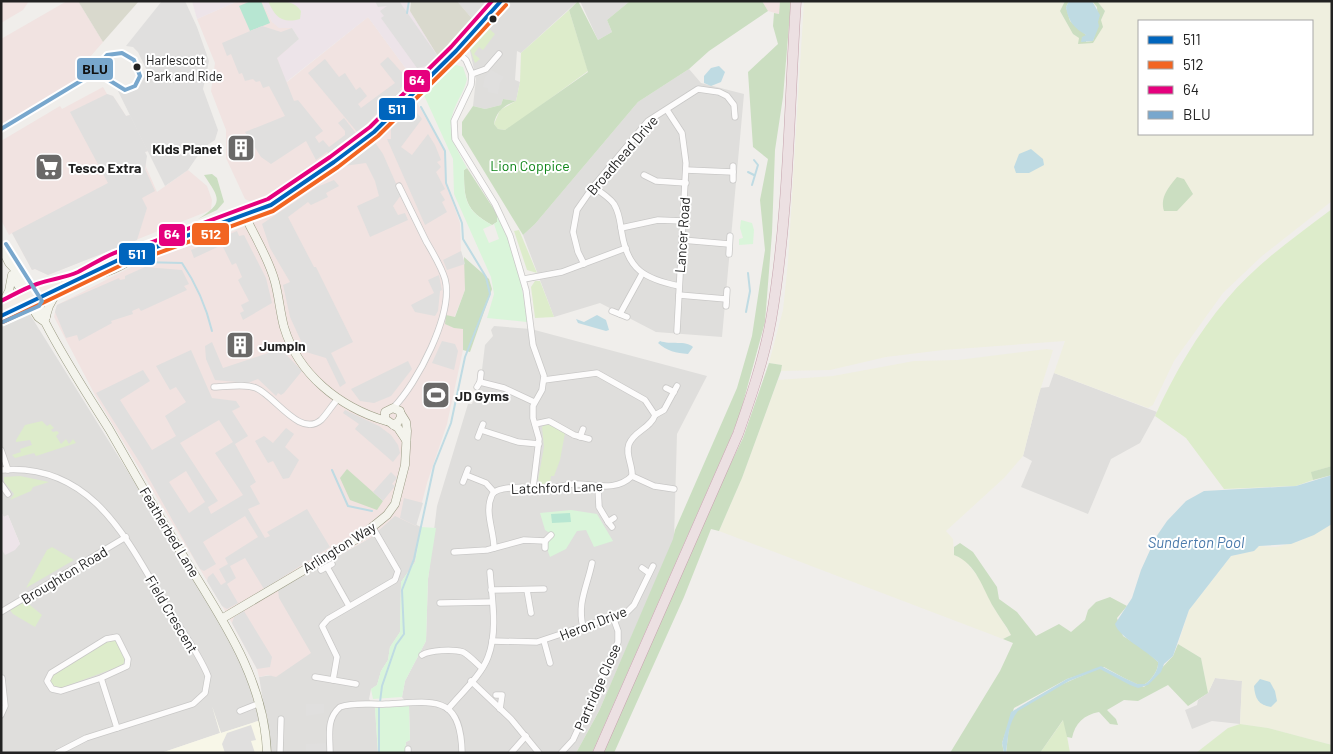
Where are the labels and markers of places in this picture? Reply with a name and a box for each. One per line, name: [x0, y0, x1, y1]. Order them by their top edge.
unlabelled marker: [488, 14, 498, 24]
place label: Harlescott Park and Ride: [146, 52, 223, 84]
marker: Harlescott Park and Ride: [132, 62, 142, 72]
building icon: Kids Planet: [226, 133, 256, 163]
place label: Kids Planet: [152, 140, 222, 157]
supermarket icon: Tesco Extra: [34, 152, 64, 182]
place label: Tesco Extra: [68, 159, 141, 176]
building icon: JumpIn: [225, 330, 255, 360]
place label: JumpIn: [259, 337, 306, 354]
sports icon: JD Gyms: [421, 380, 451, 410]
place label: JD Gyms: [455, 387, 509, 404]

